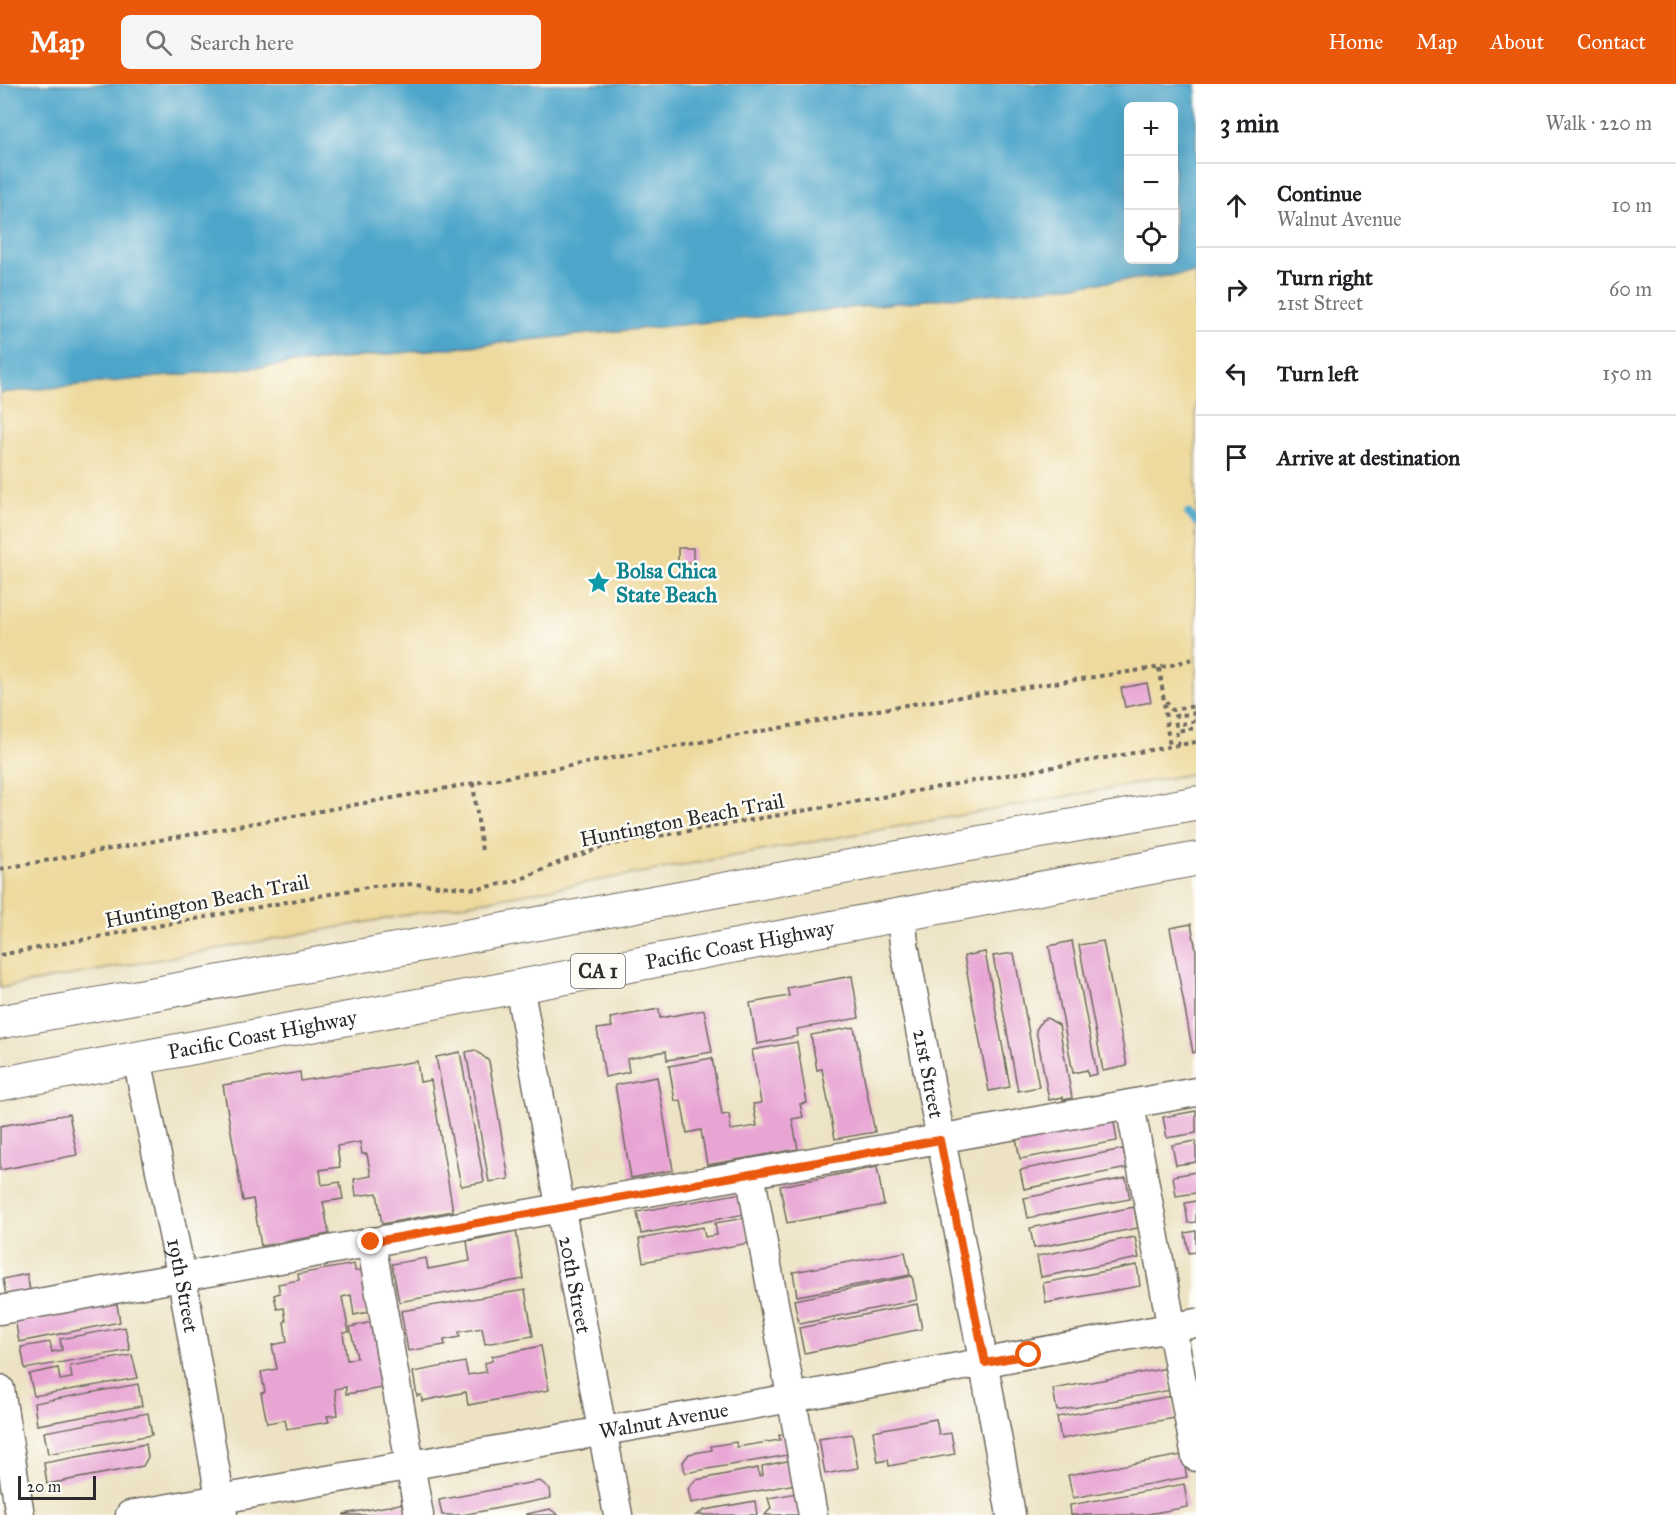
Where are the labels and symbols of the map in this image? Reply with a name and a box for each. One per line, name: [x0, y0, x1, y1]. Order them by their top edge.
place label: Bolsa Chica State Beach: [616, 558, 718, 608]
place icon: Bolsa Chica State Beach: [585, 570, 611, 596]
street label: Huntington Beach Trail: [578, 787, 787, 853]
street label: Huntington Beach Trail: [103, 868, 312, 934]
street label: Pacific Coast Highway: [643, 914, 838, 975]
road number: CA 1: [571, 954, 625, 988]
street label: Pacific Coast Highway: [166, 1004, 360, 1065]
street label: 21st Street: [907, 1027, 950, 1121]
route end: [357, 1228, 383, 1254]
street label: 20th Street: [553, 1234, 597, 1336]
street label: 19th Street: [161, 1236, 204, 1335]
route start: [1015, 1341, 1041, 1367]
street label: Walnut Avenue: [597, 1396, 731, 1445]
scale bar: [18, 1473, 96, 1500]

